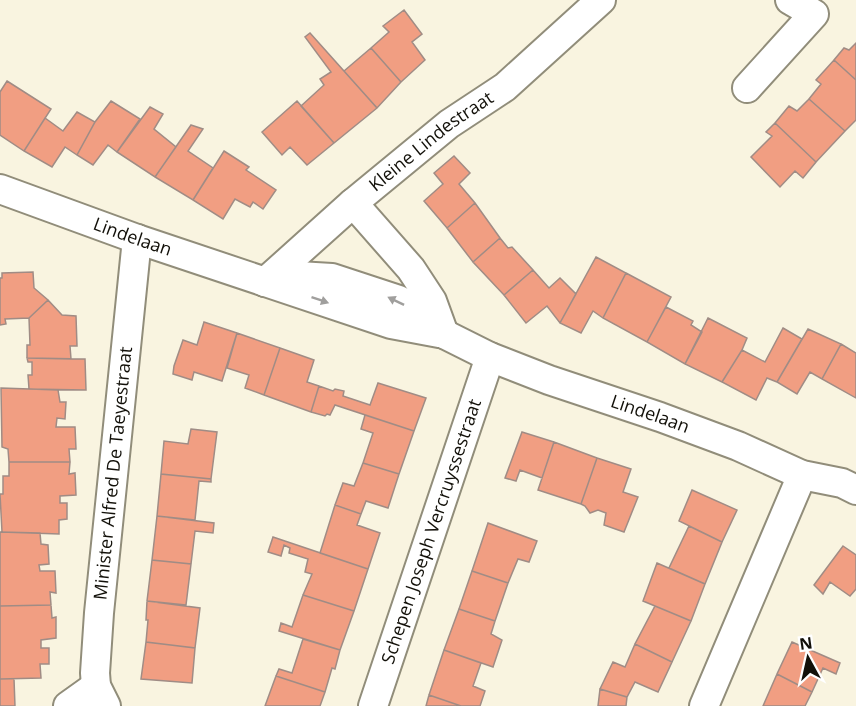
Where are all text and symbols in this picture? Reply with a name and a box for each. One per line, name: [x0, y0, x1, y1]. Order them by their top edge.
street label: Kleine Lindestraat: [363, 85, 498, 196]
street label: Lindelaan: [90, 211, 175, 261]
one-way arrow: [311, 296, 329, 306]
one-way arrow: [388, 296, 405, 305]
street label: Minister Alfred De Taeyestraat: [87, 345, 137, 601]
street label: Lindelaan: [608, 388, 693, 438]
street label: Schepen Joseph Vercruyssestraat: [375, 396, 486, 667]
north arrow: [778, 628, 838, 688]
text: N: [798, 631, 814, 655]

